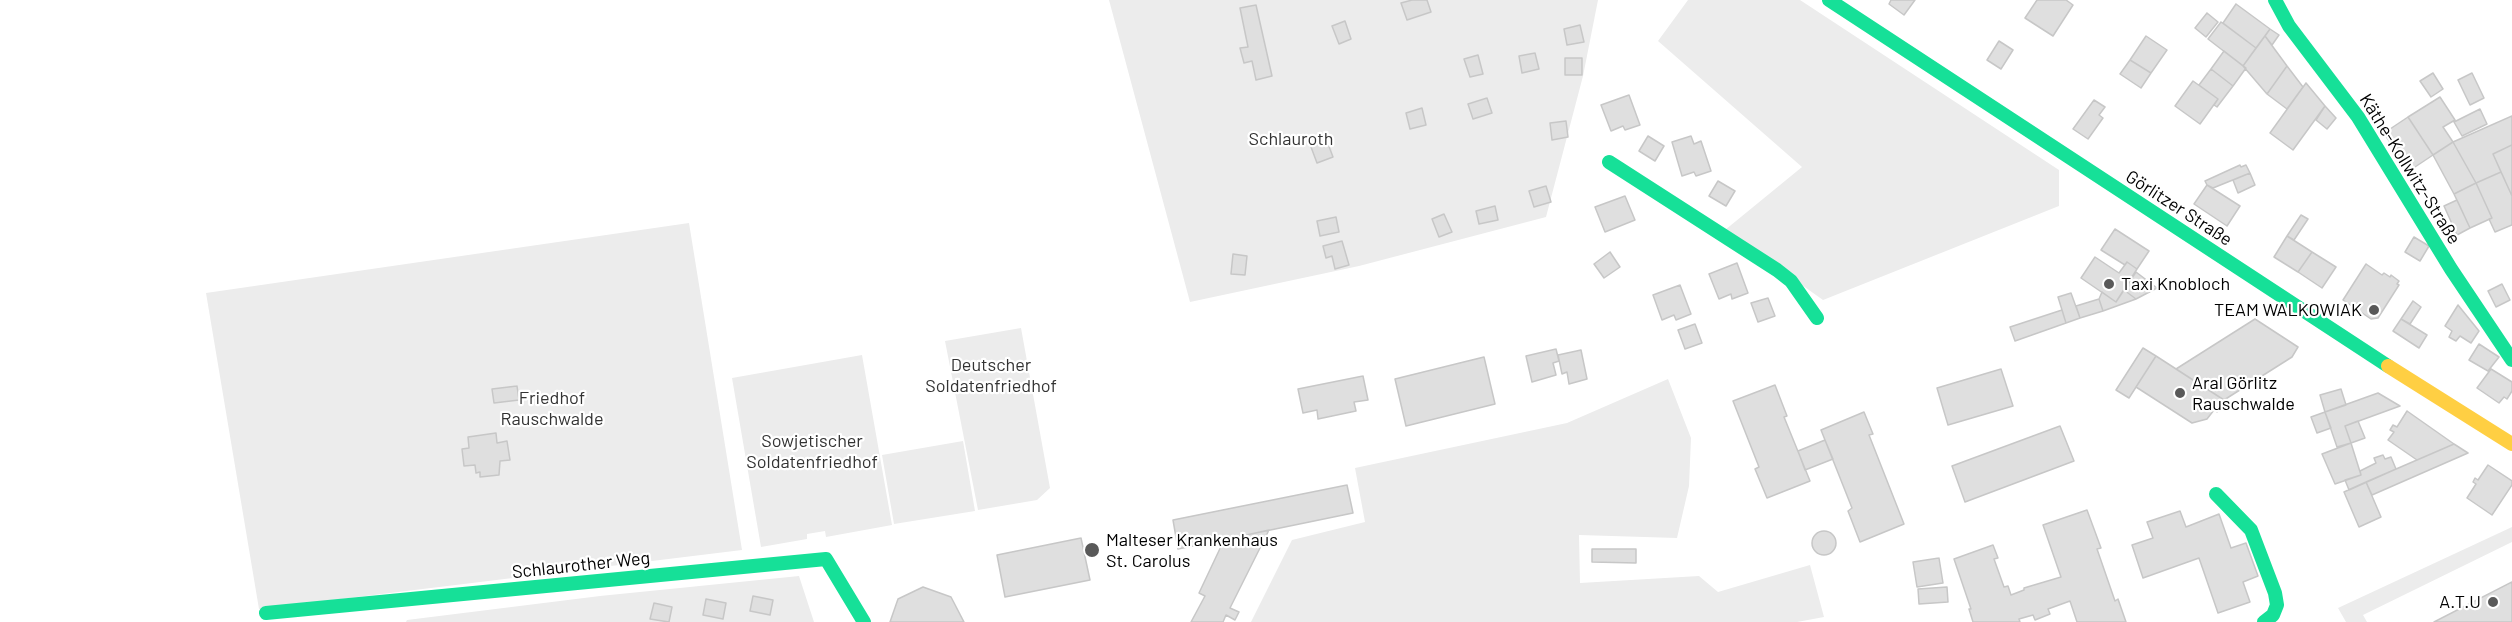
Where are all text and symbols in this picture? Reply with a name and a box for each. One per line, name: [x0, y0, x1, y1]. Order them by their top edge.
street label: Käthe-Kollwitz-Straße: [2355, 90, 2465, 248]
park label: Schlauroth: [1249, 128, 1333, 150]
street label: Görlitzer Straße: [2122, 166, 2236, 250]
place label: Taxi Knobloch: [2121, 273, 2230, 295]
marker: Taxi Knobloch: [2102, 277, 2116, 291]
place label: TEAM WALKOWIAK: [2214, 299, 2362, 321]
marker: TEAM WALKOWIAK: [2367, 303, 2381, 317]
park label: Deutscher Soldatenfriedhof: [925, 354, 1057, 397]
place label: Aral Görlitz Rauschwalde: [2192, 372, 2295, 415]
marker: Aral Görlitz Rauschwalde: [2173, 386, 2187, 400]
park label: Friedhof Rauschwalde: [501, 387, 603, 430]
park label: Sowjetischer Soldatenfriedhof: [746, 430, 878, 472]
place label: Malteser Krankenhaus St. Carolus: [1106, 529, 1278, 572]
marker: Malteser Krankenhaus St. Carolus: [1083, 541, 1101, 559]
street label: Schlaurother Weg: [511, 547, 651, 583]
place label: A.T.U: [2439, 591, 2481, 613]
marker: A.T.U: [2486, 595, 2500, 609]

